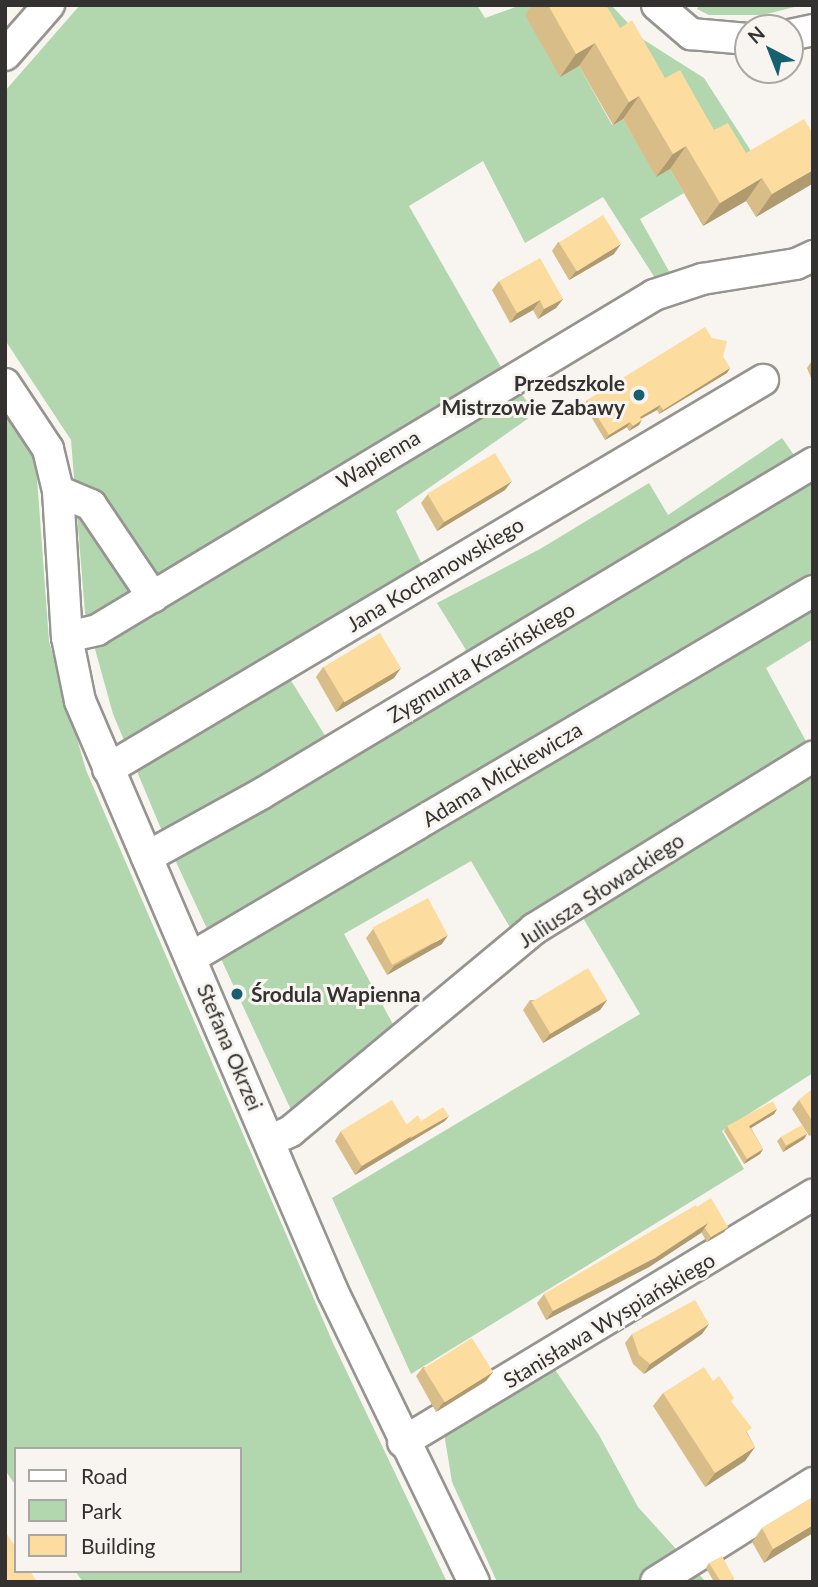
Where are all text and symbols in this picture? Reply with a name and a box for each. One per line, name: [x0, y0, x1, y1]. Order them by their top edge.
north arrow: [734, 14, 804, 84]
text: N: [743, 21, 769, 48]
place label: Przedszkole Mistrzowie Zabawy: [442, 370, 625, 420]
marker: Przedszkole Mistrzowie Zabawy: [631, 387, 647, 403]
street label: Wapienna: [332, 424, 424, 494]
street label: Jana Kochanowskiego: [342, 511, 528, 637]
street label: Zygmunta Krasińskiego: [383, 596, 579, 728]
street label: Adama Mickiewicza: [418, 716, 586, 832]
street label: Juliusza Słowackiego: [514, 827, 688, 953]
street label: Stefana Okrzei: [192, 980, 268, 1114]
place label: Środula Wapienna: [251, 981, 421, 1007]
marker: Środula Wapienna: [229, 986, 245, 1002]
street label: Stanisława Wyspiańskiego: [499, 1247, 719, 1393]
legend: [14, 1447, 242, 1573]
text: Road: [81, 1463, 128, 1488]
text: Park: [81, 1498, 122, 1523]
text: Building: [81, 1533, 156, 1558]

